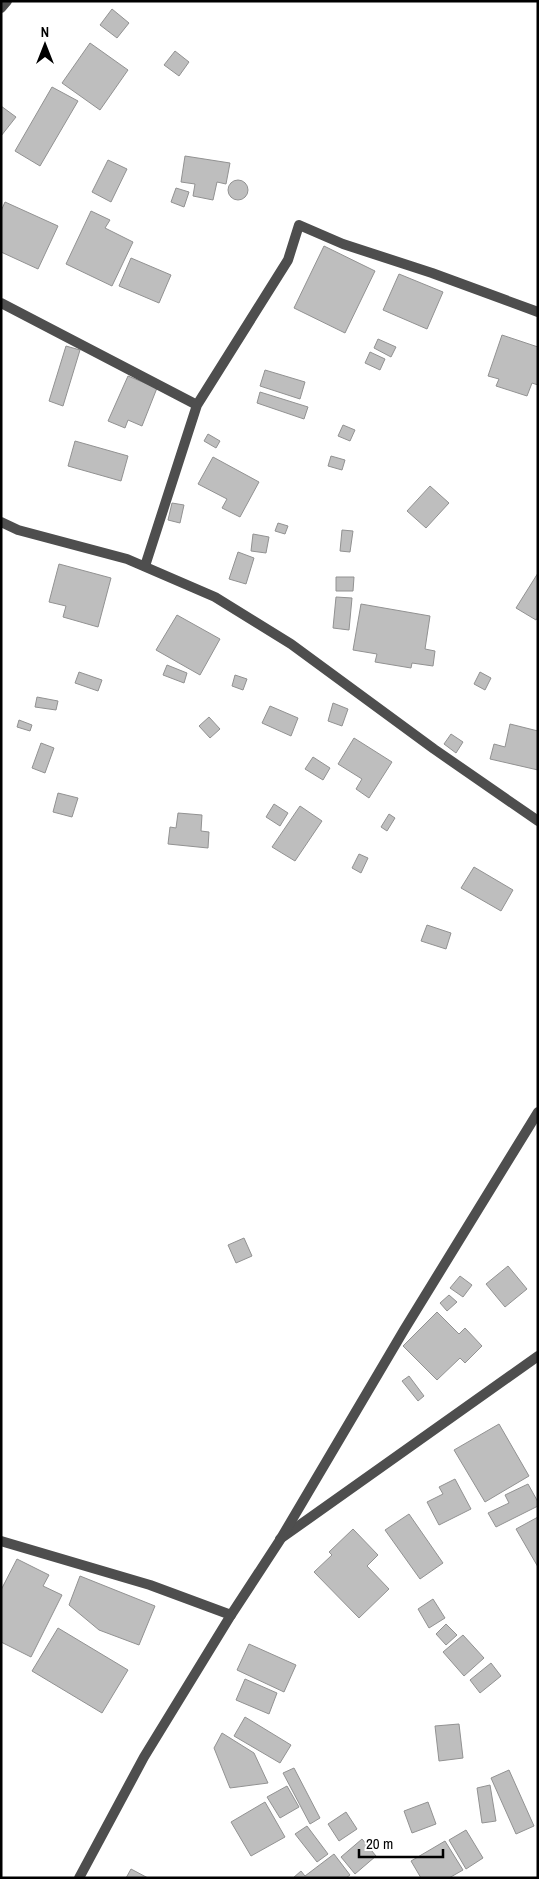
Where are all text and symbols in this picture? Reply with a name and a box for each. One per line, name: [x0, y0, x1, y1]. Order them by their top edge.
north arrow: [20, 20, 70, 70]
text: N: [41, 23, 49, 41]
scale bar: [359, 1826, 443, 1858]
text: 20 m: [366, 1833, 393, 1854]

